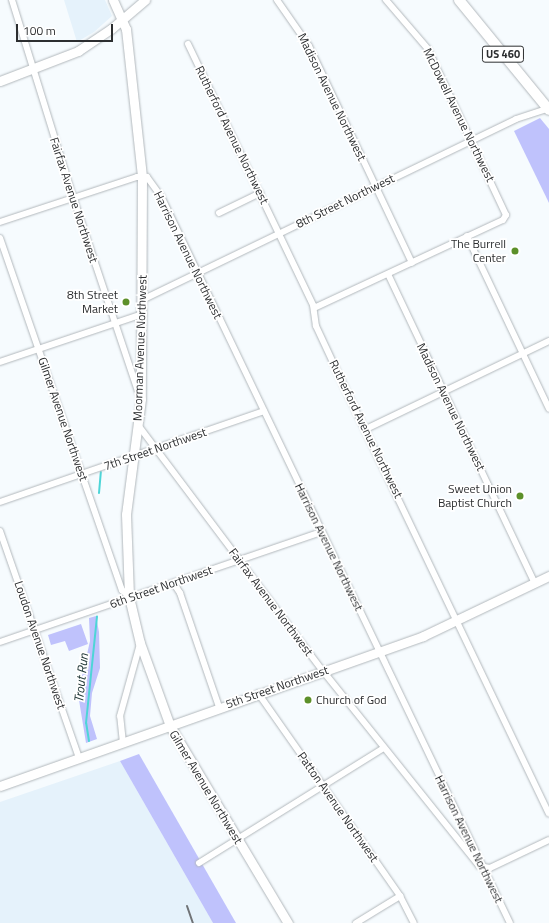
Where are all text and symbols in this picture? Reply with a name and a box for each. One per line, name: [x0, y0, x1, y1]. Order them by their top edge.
scale bar: [18, 16, 115, 42]
text: 100 m: [23, 21, 56, 40]
street label: Madison Avenue Northwest: [295, 31, 369, 163]
road number: US 460: [481, 45, 525, 63]
street label: McDowell Avenue Northwest: [420, 46, 498, 184]
street label: Rutherford Avenue Northwest: [192, 64, 272, 206]
street label: Fairfax Avenue Northwest: [47, 135, 101, 265]
street label: 8th Street Northwest: [293, 171, 397, 231]
street label: Harrison Avenue Northwest: [151, 189, 225, 321]
place label: The Burrell Center: [451, 237, 506, 265]
marker: The Burrell Center: [509, 245, 521, 257]
street label: Moorman Avenue Northwest: [130, 275, 150, 421]
place label: 8th Street Market: [67, 288, 118, 316]
marker: 8th Street Market: [121, 297, 131, 307]
street label: Madison Avenue Northwest: [414, 341, 488, 473]
street label: Gilmer Avenue Northwest: [35, 355, 91, 483]
street label: Rutherford Avenue Northwest: [326, 358, 406, 500]
street label: 7th Street Northwest: [102, 425, 208, 473]
street label: Harrison Avenue Northwest: [292, 481, 366, 613]
place label: Sweet Union Baptist Church: [438, 482, 512, 510]
marker: Sweet Union Baptist Church: [515, 491, 525, 501]
street label: Fairfax Avenue Northwest: [226, 545, 316, 659]
street label: 6th Street Northwest: [108, 563, 214, 611]
street label: Loudon Avenue Northwest: [11, 579, 69, 711]
water label: Trout Run: [71, 653, 91, 703]
street label: 5th Street Northwest: [224, 663, 330, 711]
place label: Church of God: [316, 693, 387, 707]
marker: Church of God: [303, 695, 313, 705]
street label: Gilmer Avenue Northwest: [166, 728, 246, 846]
street label: Patton Avenue Northwest: [294, 749, 382, 865]
street label: Harrison Avenue Northwest: [432, 773, 506, 905]

